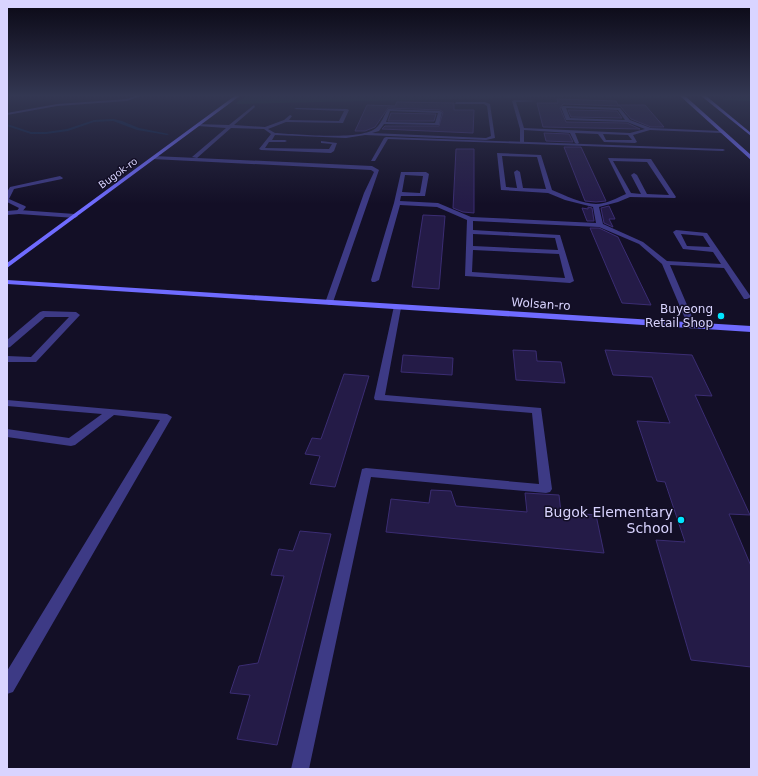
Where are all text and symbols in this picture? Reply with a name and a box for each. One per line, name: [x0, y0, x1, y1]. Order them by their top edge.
street label: Bugok-ro: [97, 155, 139, 191]
street label: Wolsan-ro: [511, 295, 571, 313]
place label: Buyeong Retail Shop: [645, 302, 713, 330]
marker: Buyeong Retail Shop: [716, 311, 726, 321]
place label: Bugok Elementary School: [544, 504, 673, 536]
marker: Bugok Elementary School: [676, 515, 686, 525]

